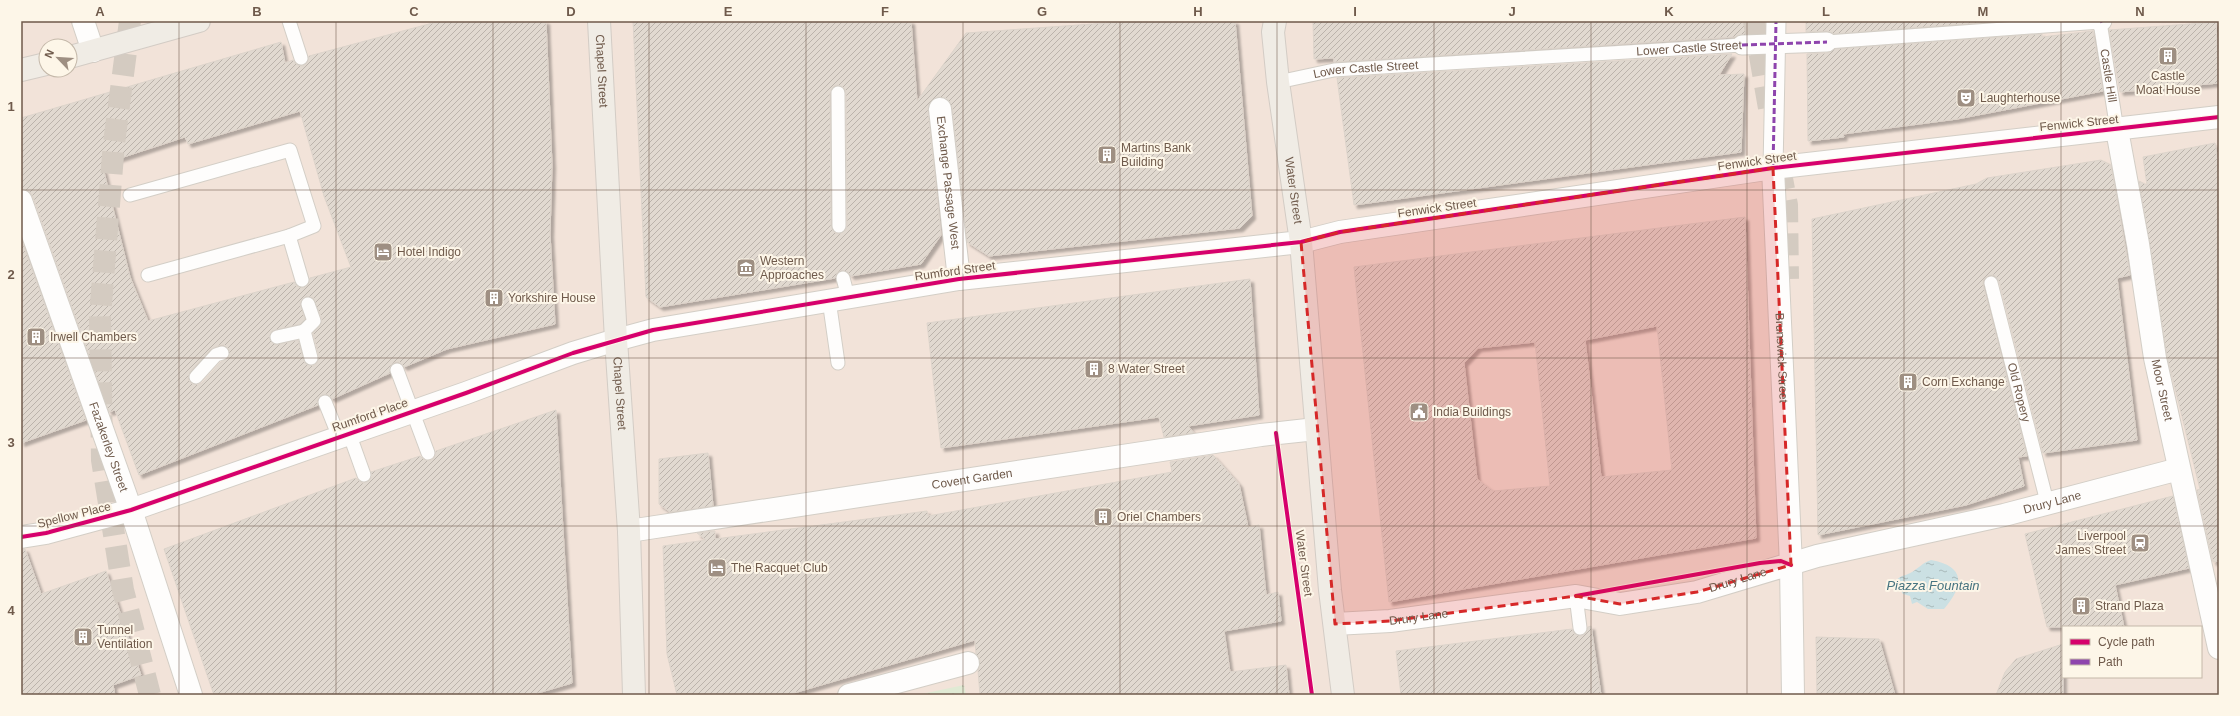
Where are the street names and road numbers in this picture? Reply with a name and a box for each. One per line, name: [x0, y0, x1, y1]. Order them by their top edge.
street label: Chapel Street: [593, 34, 611, 109]
street label: Lower Castle Street: [1636, 38, 1743, 58]
street label: Castle Hill: [2097, 48, 2120, 103]
street label: Lower Castle Street: [1312, 58, 1419, 81]
street label: Fenwick Street: [2039, 112, 2120, 134]
street label: Exchange Passage West: [934, 115, 963, 251]
street label: Fenwick Street: [1717, 148, 1798, 173]
street label: Water Street: [1282, 156, 1305, 225]
street label: Fenwick Street: [1397, 195, 1478, 220]
street label: Rumford Street: [914, 258, 997, 284]
street label: Brunswick Street: [1773, 312, 1791, 404]
street label: Chapel Street: [610, 356, 629, 431]
street label: Moor Street: [2148, 358, 2176, 423]
street label: Old Ropery: [2005, 361, 2033, 424]
street label: Rumford Place: [330, 395, 410, 435]
street label: Fazakerley Street: [86, 400, 131, 494]
street label: Covent Garden: [931, 466, 1013, 492]
street label: Drury Lane: [2022, 488, 2083, 517]
street label: Spellow Place: [36, 499, 113, 531]
street label: Water Street: [1292, 529, 1316, 598]
street label: Drury Lane: [1707, 564, 1769, 595]
street label: Drury Lane: [1388, 606, 1449, 628]

